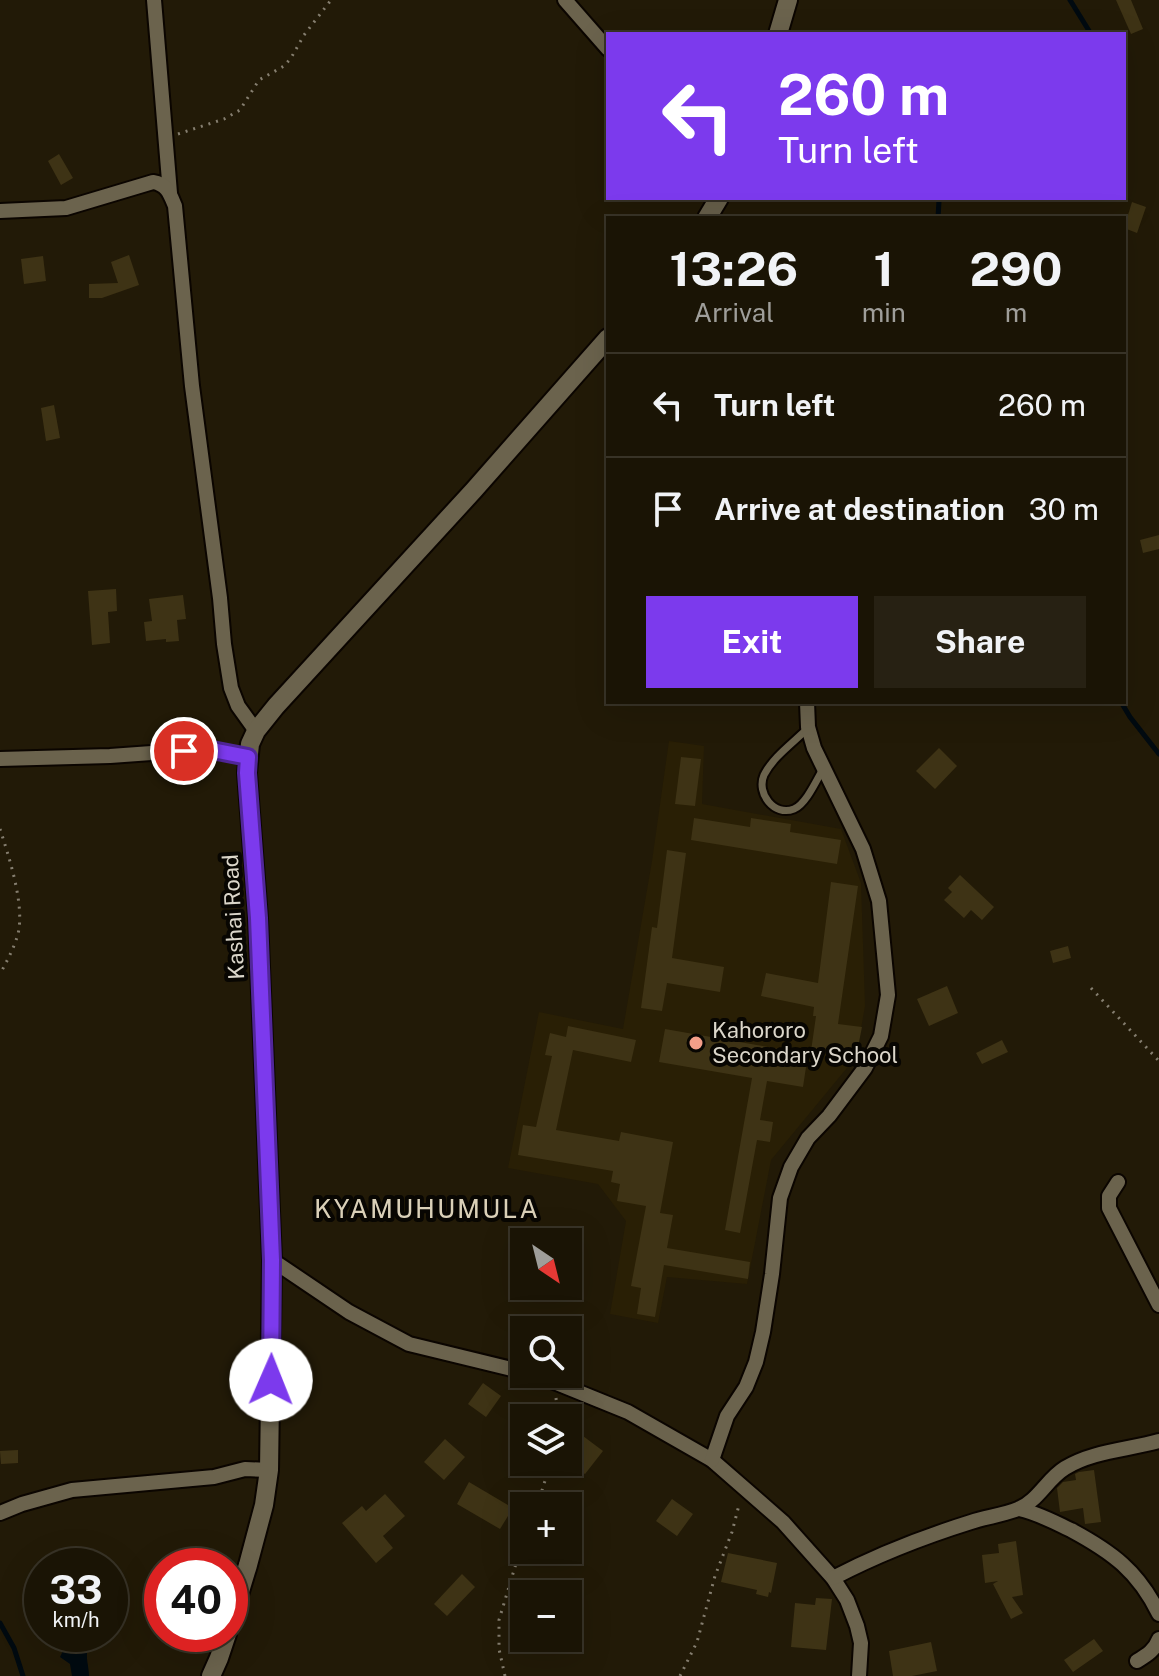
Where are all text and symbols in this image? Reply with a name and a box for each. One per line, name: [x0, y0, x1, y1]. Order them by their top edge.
text: 260 m: [778, 62, 949, 128]
icon: left: [646, 64, 750, 168]
text: Turn left: [778, 129, 919, 171]
text: 13:26: [670, 240, 798, 297]
text: 1: [874, 240, 894, 297]
text: 290: [969, 240, 1062, 297]
text: Arrival: [694, 297, 774, 328]
text: min: [862, 297, 906, 328]
text: m: [1005, 297, 1027, 328]
icon: left: [646, 383, 690, 427]
text: Turn left: [714, 387, 835, 423]
text: 260 m: [998, 387, 1086, 423]
icon: arrive: [646, 487, 690, 531]
text: Arrive at destination: [714, 491, 1005, 527]
text: 30 m: [1029, 491, 1099, 527]
button: Exit: [646, 596, 858, 688]
button: Share: [874, 596, 1086, 688]
pin: [150, 717, 218, 785]
icon: arrive: [162, 729, 206, 773]
street label: Kashai Road: [217, 854, 249, 980]
place label: Kahororo Secondary School: [712, 1017, 898, 1068]
marker: Kahororo Secondary School: [687, 1034, 705, 1052]
district label: KYAMUHUMULA: [314, 1193, 540, 1224]
north arrow: [510, 1228, 582, 1300]
map controls: [510, 1228, 582, 1652]
button: search: [510, 1316, 582, 1388]
position arrow: [229, 1338, 313, 1422]
button: layers: [510, 1404, 582, 1476]
button: +: [510, 1492, 582, 1564]
speed limit sign: 40: [144, 1548, 248, 1652]
text: 33: [49, 1566, 103, 1613]
button: −: [510, 1580, 582, 1652]
text: km/h: [52, 1608, 100, 1632]

